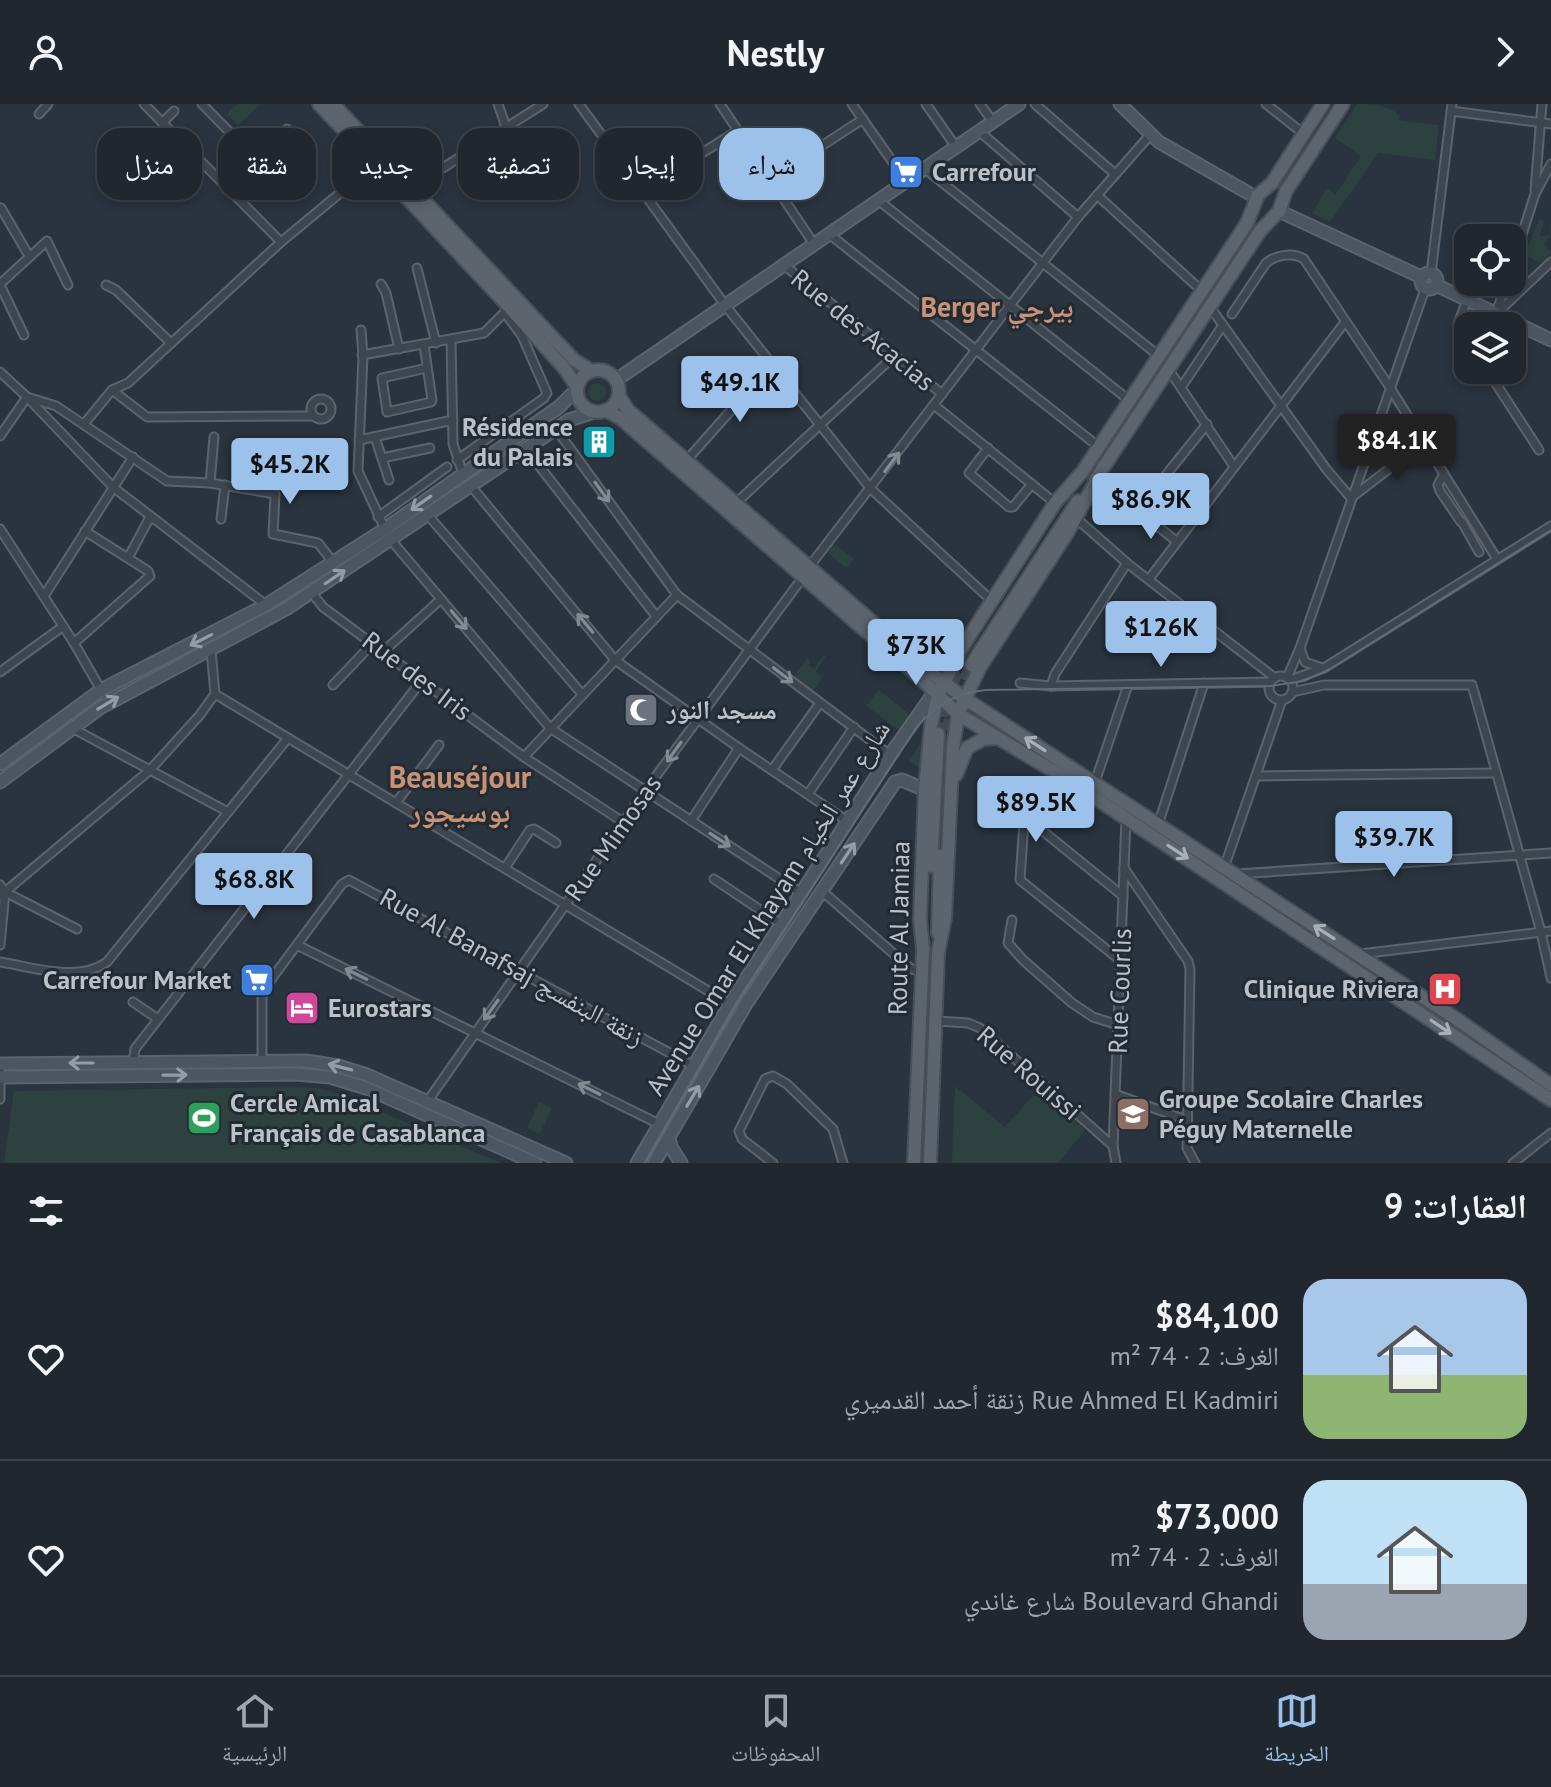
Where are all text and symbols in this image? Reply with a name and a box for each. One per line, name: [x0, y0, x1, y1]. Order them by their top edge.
text: Nestly: [727, 29, 824, 76]
icon: person: [24, 30, 68, 74]
icon: forward: [1483, 30, 1527, 74]
chip: منزل: [97, 128, 202, 200]
chip: شقة: [218, 128, 316, 200]
chip: جديد: [332, 128, 442, 200]
chip: تصفية: [458, 128, 579, 200]
chip: إيجار: [595, 128, 703, 200]
chip: شراء: [719, 128, 824, 200]
supermarket icon: Carrefour: [887, 153, 925, 191]
place label: Carrefour: [932, 155, 1037, 188]
map controls: [1454, 224, 1526, 384]
button: locate: [1454, 224, 1526, 296]
street label: Rue des Acacias: [785, 262, 942, 398]
district label: Berger بيرجي: [920, 288, 1074, 330]
button: layers: [1454, 312, 1526, 384]
pin: $49.1K: [675, 356, 805, 424]
text: $49.1K: [699, 365, 781, 398]
place label: Résidence du Palais: [462, 410, 573, 473]
pin: $84.1K: [1332, 414, 1462, 482]
building icon: Résidence du Palais: [580, 423, 618, 461]
text: $84.1K: [1356, 423, 1438, 456]
pin: $45.2K: [225, 438, 355, 506]
text: $45.2K: [249, 447, 331, 480]
one-way arrow: [883, 452, 900, 473]
pin: $86.9K: [1086, 473, 1216, 541]
one-way arrow: [593, 481, 610, 502]
text: $86.9K: [1110, 482, 1192, 515]
one-way arrow: [411, 495, 433, 511]
one-way arrow: [324, 569, 346, 585]
pin: $126K: [1105, 601, 1217, 669]
one-way arrow: [450, 610, 468, 630]
text: $126K: [1123, 610, 1199, 643]
one-way arrow: [576, 613, 593, 634]
pin: $73K: [869, 619, 963, 687]
street label: Rue des Iris: [356, 624, 479, 728]
text: $73K: [886, 628, 946, 661]
one-way arrow: [189, 633, 213, 648]
one-way arrow: [771, 667, 793, 683]
mosque icon: مسجد النور: [622, 691, 660, 729]
place label: مسجد النور: [666, 693, 777, 726]
one-way arrow: [96, 695, 119, 711]
street label: Avenue Omar El Khayam شارع عمر الخيام: [638, 714, 899, 1102]
one-way arrow: [1025, 736, 1047, 753]
one-way arrow: [665, 741, 682, 763]
district label: Beauséjour بوسيجور: [389, 757, 532, 830]
street label: Rue Mimosas: [557, 768, 668, 907]
pin: $89.5K: [971, 776, 1101, 844]
text: $89.5K: [995, 785, 1077, 818]
pin: $39.7K: [1329, 811, 1459, 879]
text: $39.7K: [1353, 820, 1435, 853]
one-way arrow: [708, 832, 731, 848]
street label: Route Al Jamiaa: [880, 841, 917, 1015]
one-way arrow: [839, 842, 856, 864]
one-way arrow: [1166, 844, 1189, 860]
pin: $68.8K: [189, 853, 319, 921]
text: $68.8K: [213, 862, 295, 895]
street label: Rue Al Banafsaj زنقة البنفسج: [374, 880, 650, 1054]
one-way arrow: [1313, 924, 1335, 940]
street label: Rue Courlis: [1101, 928, 1138, 1054]
supermarket icon: Carrefour Market: [238, 961, 276, 999]
place label: Carrefour Market: [43, 963, 231, 996]
one-way arrow: [344, 966, 368, 982]
hospital icon: Clinique Riviera: [1426, 970, 1464, 1008]
place label: Clinique Riviera: [1244, 972, 1419, 1005]
hotel icon: Eurostars: [283, 989, 321, 1027]
place label: Eurostars: [328, 991, 432, 1024]
one-way arrow: [482, 999, 499, 1020]
street label: Rue Rouissi: [970, 1018, 1088, 1127]
one-way arrow: [1430, 1019, 1452, 1035]
one-way arrow: [68, 1056, 95, 1071]
one-way arrow: [328, 1059, 353, 1074]
one-way arrow: [161, 1067, 188, 1083]
one-way arrow: [577, 1081, 601, 1097]
place label: Groupe Scolaire Charles Péguy Maternelle: [1159, 1082, 1423, 1145]
one-way arrow: [685, 1085, 701, 1108]
place label: Cercle Amical Français de Casablanca: [230, 1086, 485, 1149]
school or university icon: Groupe Scolaire Charles Péguy Maternelle: [1114, 1095, 1152, 1133]
sports icon: Cercle Amical Français de Casablanca: [185, 1099, 223, 1137]
text: العقارات: 9: [1384, 1183, 1527, 1227]
icon: filters: [24, 1189, 68, 1233]
text: $84,100: [1155, 1293, 1279, 1337]
icon: home: [1367, 1311, 1463, 1407]
icon: heart: [24, 1337, 68, 1381]
text: الغرف: 2 · 74 m²: [1110, 1339, 1279, 1372]
text: Rue Ahmed El Kadmiri زنقة أحمد القدميري: [844, 1383, 1279, 1416]
text: $73,000: [1155, 1494, 1279, 1538]
icon: home: [1367, 1512, 1463, 1608]
icon: heart: [24, 1538, 68, 1582]
text: الغرف: 2 · 74 m²: [1110, 1540, 1279, 1573]
text: Boulevard Ghandi شارع غاندي: [964, 1584, 1279, 1617]
tab: الرئيسية: [222, 1689, 287, 1775]
tab: المحفوظات: [731, 1689, 821, 1775]
tab: الخريطة: [1264, 1689, 1329, 1775]

